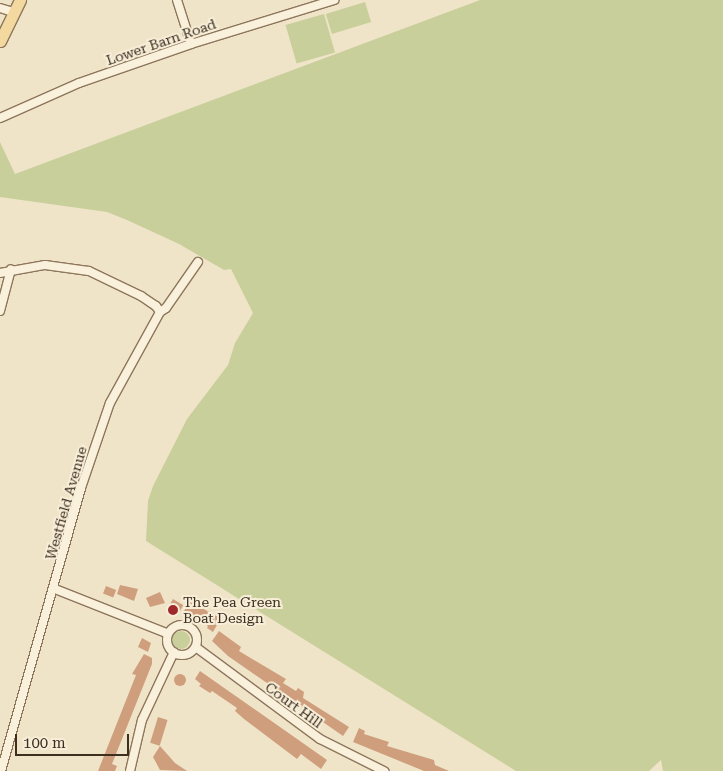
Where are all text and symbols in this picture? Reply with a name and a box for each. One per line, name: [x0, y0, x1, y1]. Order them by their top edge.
street label: Lower Barn Road: [104, 15, 218, 69]
street label: Westfield Avenue: [42, 444, 90, 562]
place label: The Pea Green Boat Design: [183, 594, 281, 626]
marker: The Pea Green Boat Design: [167, 604, 179, 616]
street label: Court Hill: [262, 679, 326, 731]
scale bar: [18, 724, 131, 756]
text: 100 m: [23, 734, 66, 752]

